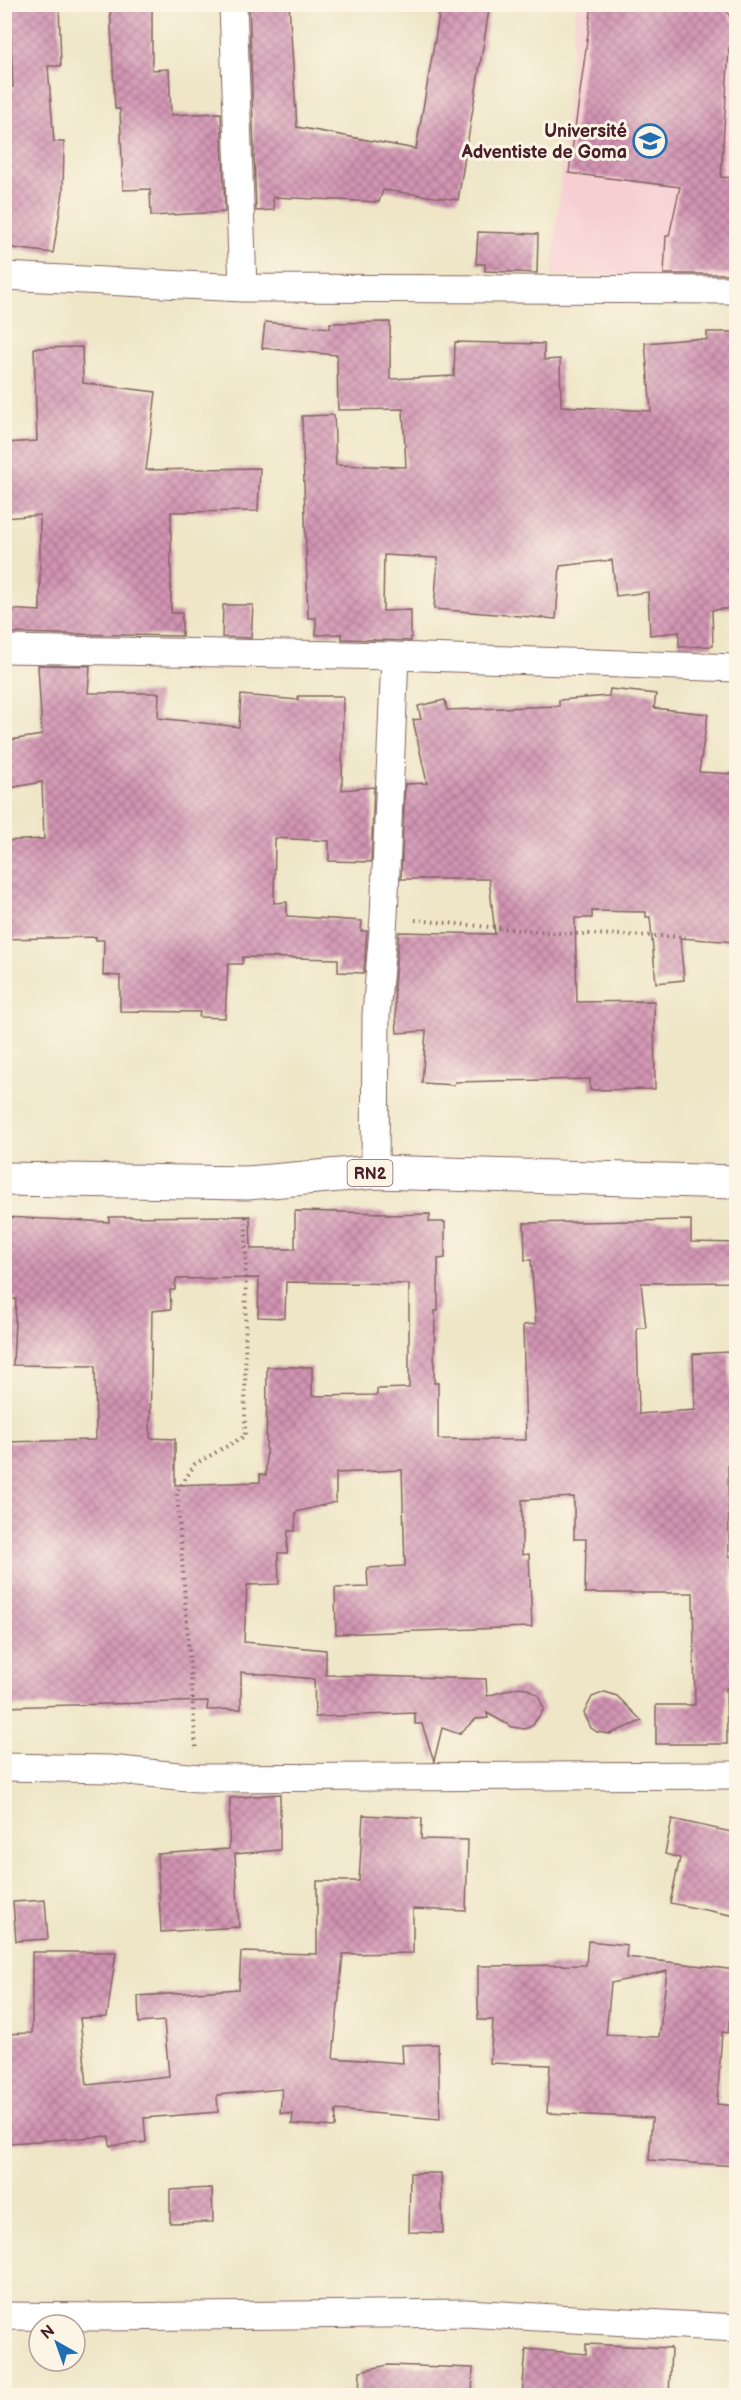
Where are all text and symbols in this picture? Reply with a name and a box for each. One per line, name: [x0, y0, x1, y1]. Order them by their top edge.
place label: Université Adventiste de Goma: [461, 121, 627, 163]
school or university icon: Université Adventiste de Goma: [632, 123, 668, 159]
road number: RN2: [348, 1160, 392, 1186]
north arrow: [27, 2313, 87, 2373]
text: N: [38, 2322, 59, 2344]

